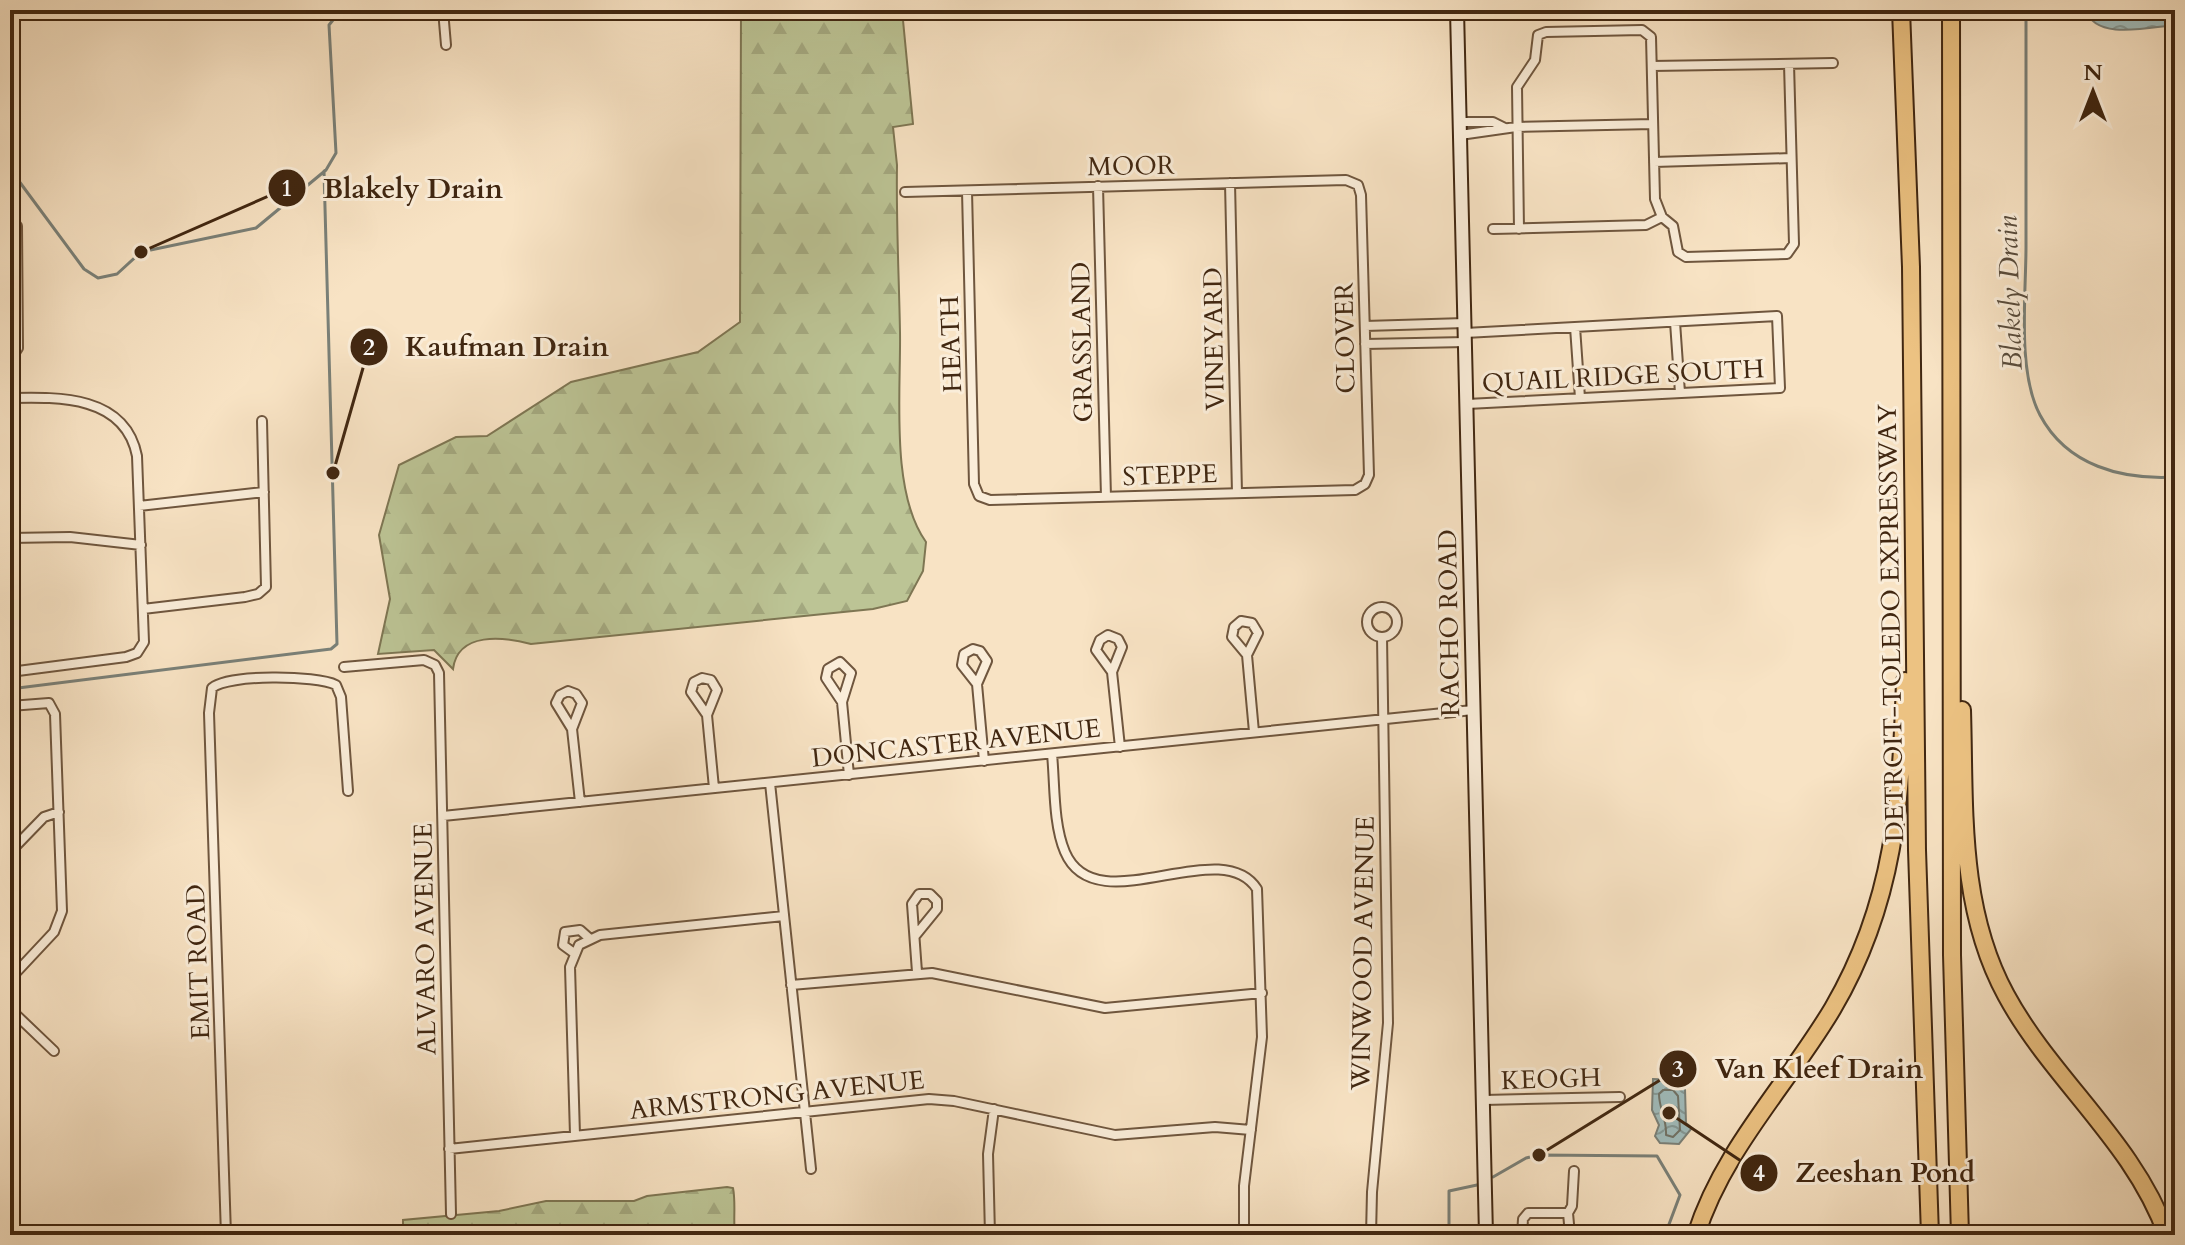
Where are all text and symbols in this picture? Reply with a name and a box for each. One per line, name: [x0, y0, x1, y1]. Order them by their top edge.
north arrow: [2053, 52, 2133, 132]
text: N: [2083, 58, 2103, 88]
street label: MOOR: [1087, 148, 1175, 184]
callout: Blakely Drain: [267, 162, 519, 214]
text: Blakely Drain: [323, 170, 503, 208]
text: 1: [281, 172, 293, 205]
water label: Blakely Drain: [1988, 215, 2032, 371]
street label: GRASSLAND: [1063, 261, 1101, 423]
street label: VINEYARD: [1195, 267, 1233, 411]
street label: CLOVER: [1327, 282, 1363, 394]
street label: HEATH: [932, 295, 970, 393]
callout: Kaufman Drain: [349, 321, 624, 373]
text: Kaufman Drain: [405, 328, 609, 366]
text: 2: [363, 331, 375, 364]
street label: QUAIL RIDGE SOUTH: [1481, 351, 1765, 401]
street label: DETROIT-TOLEDO EXPRESSWAY: [1870, 403, 1912, 843]
street label: STEPPE: [1122, 456, 1218, 494]
street label: RACHO ROAD: [1430, 529, 1468, 717]
street label: DONCASTER AVENUE: [810, 710, 1102, 776]
street label: WINWOOD AVENUE: [1343, 815, 1383, 1092]
street label: ALVARO AVENUE: [405, 823, 445, 1055]
street label: EMIT ROAD: [178, 884, 218, 1040]
callout: Van Kleef Drain: [1658, 1043, 1939, 1095]
text: Van Kleef Drain: [1715, 1050, 1923, 1088]
text: 3: [1672, 1053, 1684, 1086]
street label: KEOGH: [1500, 1060, 1602, 1098]
street label: ARMSTRONG AVENUE: [628, 1062, 926, 1128]
callout: Zeeshan Pond: [1739, 1147, 1991, 1199]
text: Zeeshan Pond: [1795, 1154, 1975, 1192]
text: 4: [1753, 1157, 1765, 1190]

